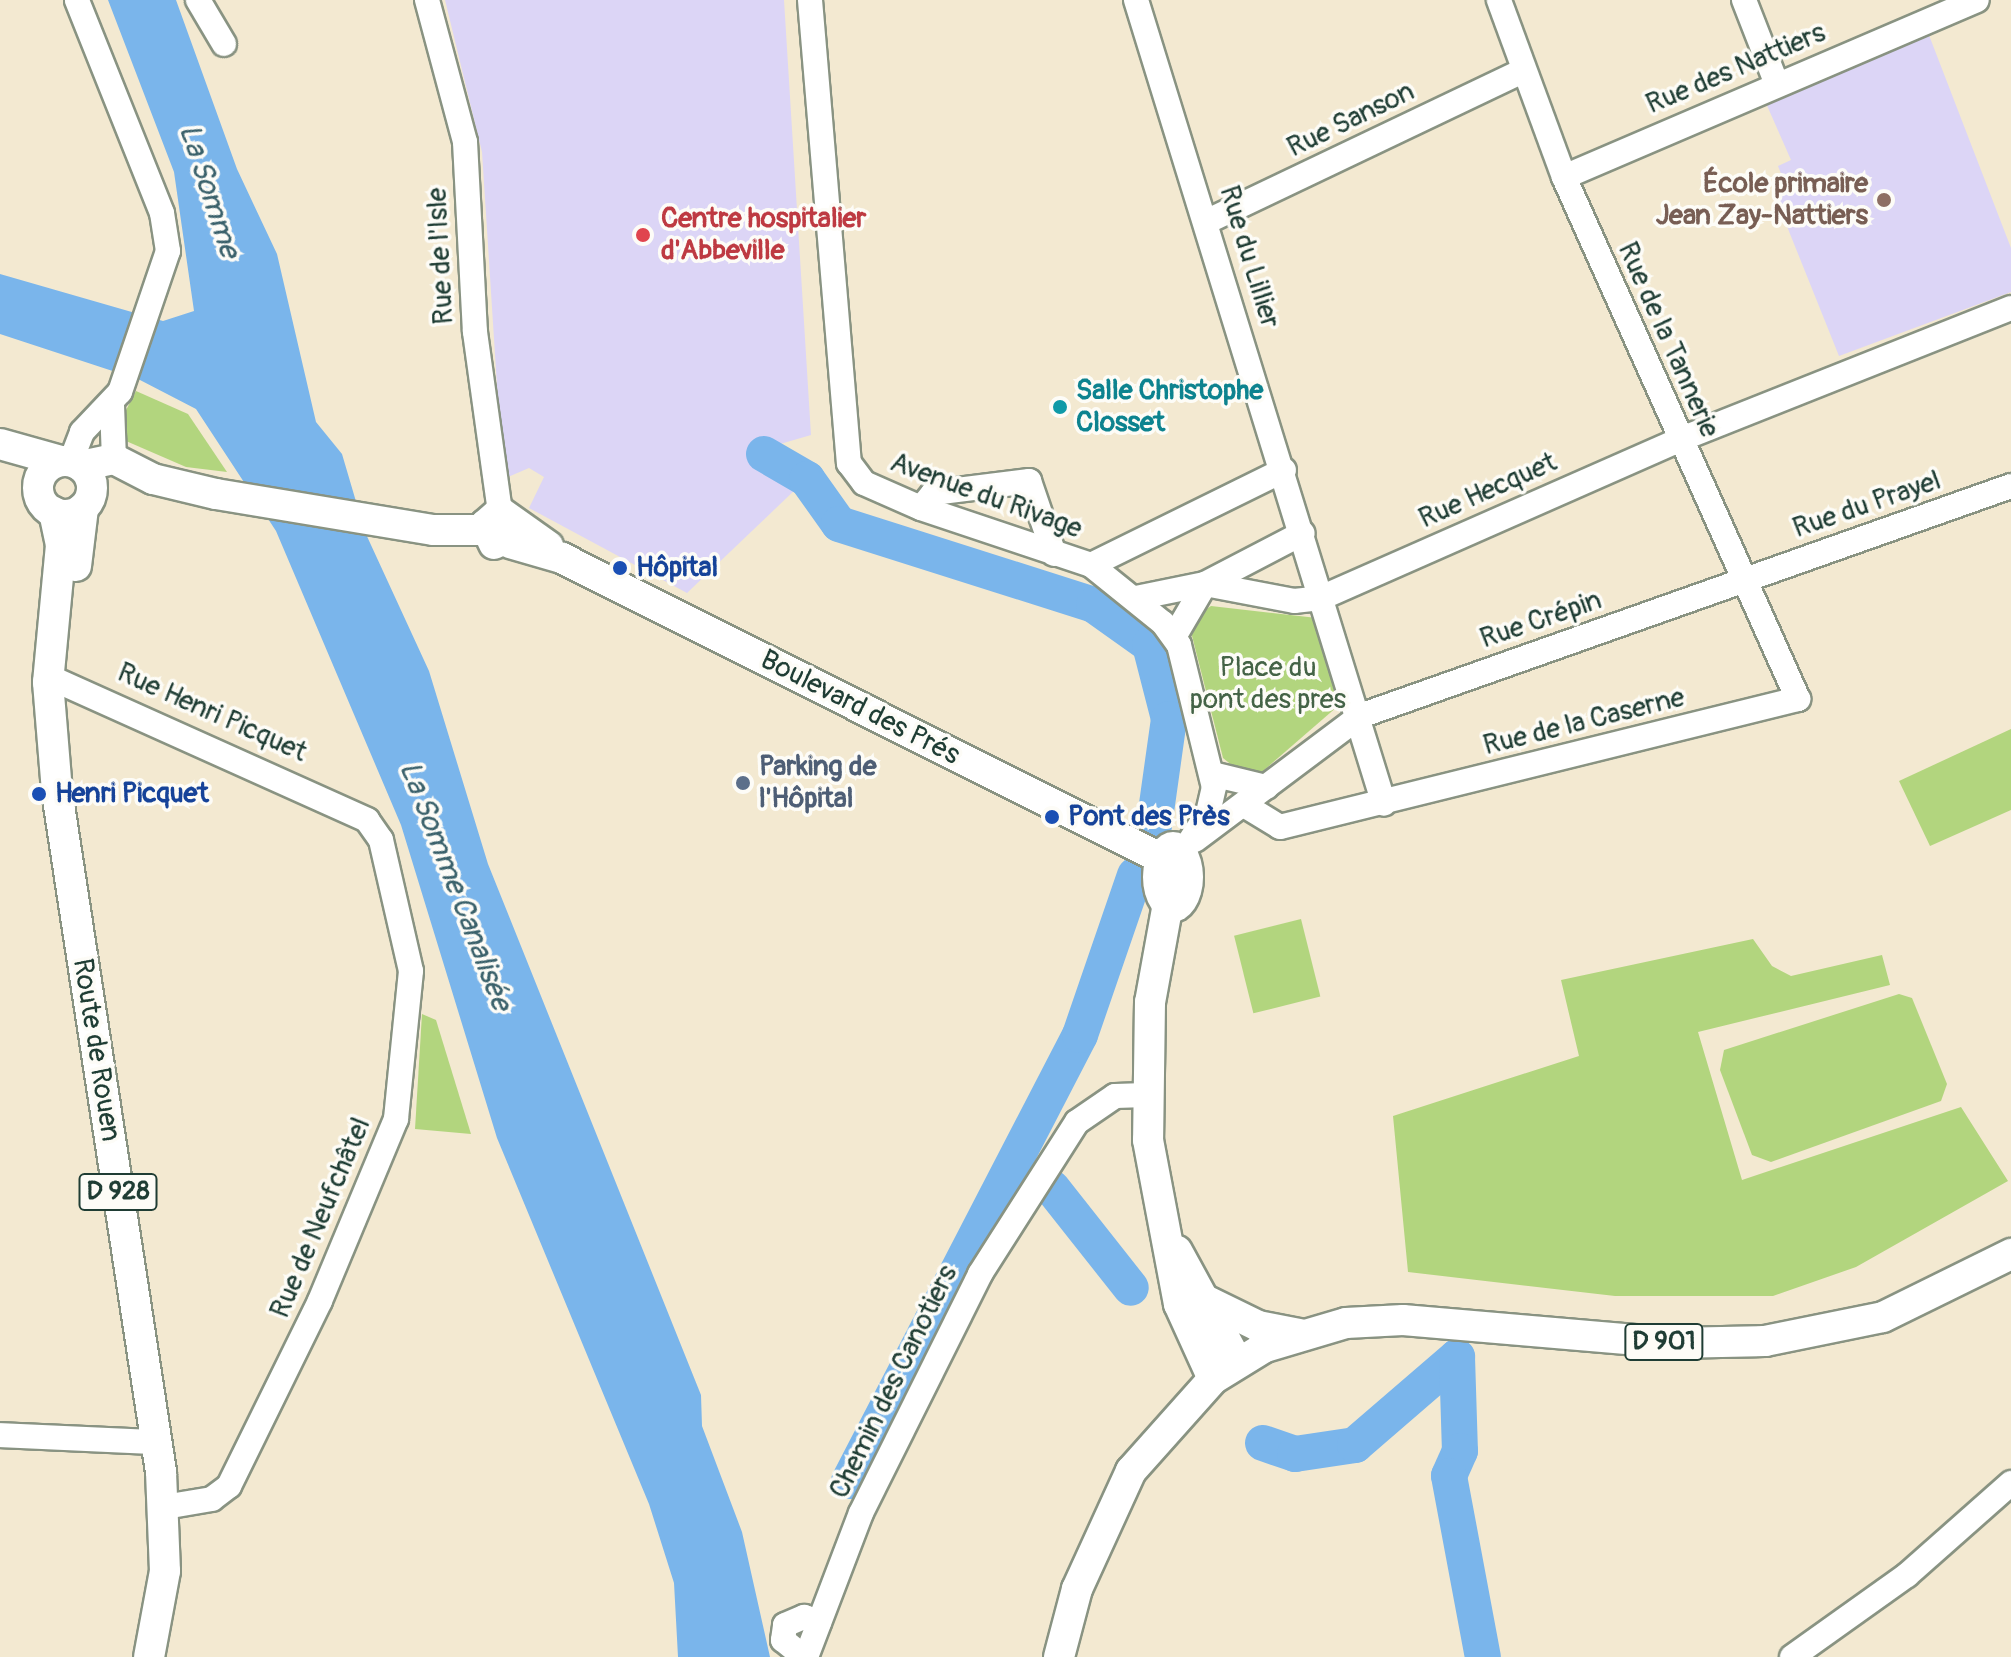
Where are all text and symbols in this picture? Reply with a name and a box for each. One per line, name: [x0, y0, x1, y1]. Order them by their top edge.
street label: Rue des Nattiers: [1641, 16, 1831, 122]
street label: Rue Sanson: [1282, 75, 1420, 165]
water label: La Somme: [171, 120, 247, 262]
place label: École primaire Jean Zay-Nattiers: [1656, 167, 1868, 233]
street label: Rue du Lillier: [1211, 182, 1287, 332]
street label: Rue de l'Isle: [421, 187, 461, 325]
marker: École primaire Jean Zay-Nattiers: [1875, 191, 1893, 209]
place label: Centre hospitalier d'Abbeville: [661, 202, 866, 268]
marker: Centre hospitalier d'Abbeville: [632, 224, 654, 246]
street label: Rue de la Tannerie: [1610, 237, 1726, 443]
place label: Salle Christophe Closset: [1076, 374, 1263, 440]
marker: Salle Christophe Closset: [1051, 398, 1069, 416]
street label: Avenue du Rivage: [886, 446, 1086, 546]
street label: Rue Hecquet: [1414, 446, 1562, 536]
street label: Rue du Prayel: [1789, 464, 1945, 546]
place label: Hôpital: [636, 551, 718, 585]
marker: Hôpital: [611, 559, 629, 577]
street label: Rue Crépin: [1476, 584, 1606, 656]
street label: Boulevard des Prés: [755, 643, 965, 773]
park label: Place du pont des pres: [1190, 651, 1346, 717]
street label: Rue Henri Picquet: [112, 656, 312, 770]
street label: Rue de la Caserne: [1480, 681, 1688, 763]
place label: Parking de l'Hôpital: [759, 750, 877, 816]
water label: La Somme Canalisée: [391, 756, 519, 1016]
marker: Parking de l'Hôpital: [734, 774, 752, 792]
place label: Henri Picquet: [55, 777, 209, 811]
marker: Henri Picquet: [30, 785, 48, 803]
place label: Pont des Près: [1068, 800, 1230, 834]
marker: Pont des Près: [1043, 808, 1061, 826]
street label: Route de Rouen: [65, 956, 127, 1144]
street label: Rue de Neufchâtel: [264, 1113, 378, 1323]
road number: D 928: [78, 1170, 158, 1214]
street label: Chemin des Canotiers: [823, 1260, 965, 1504]
road number: D 901: [1624, 1320, 1704, 1364]

